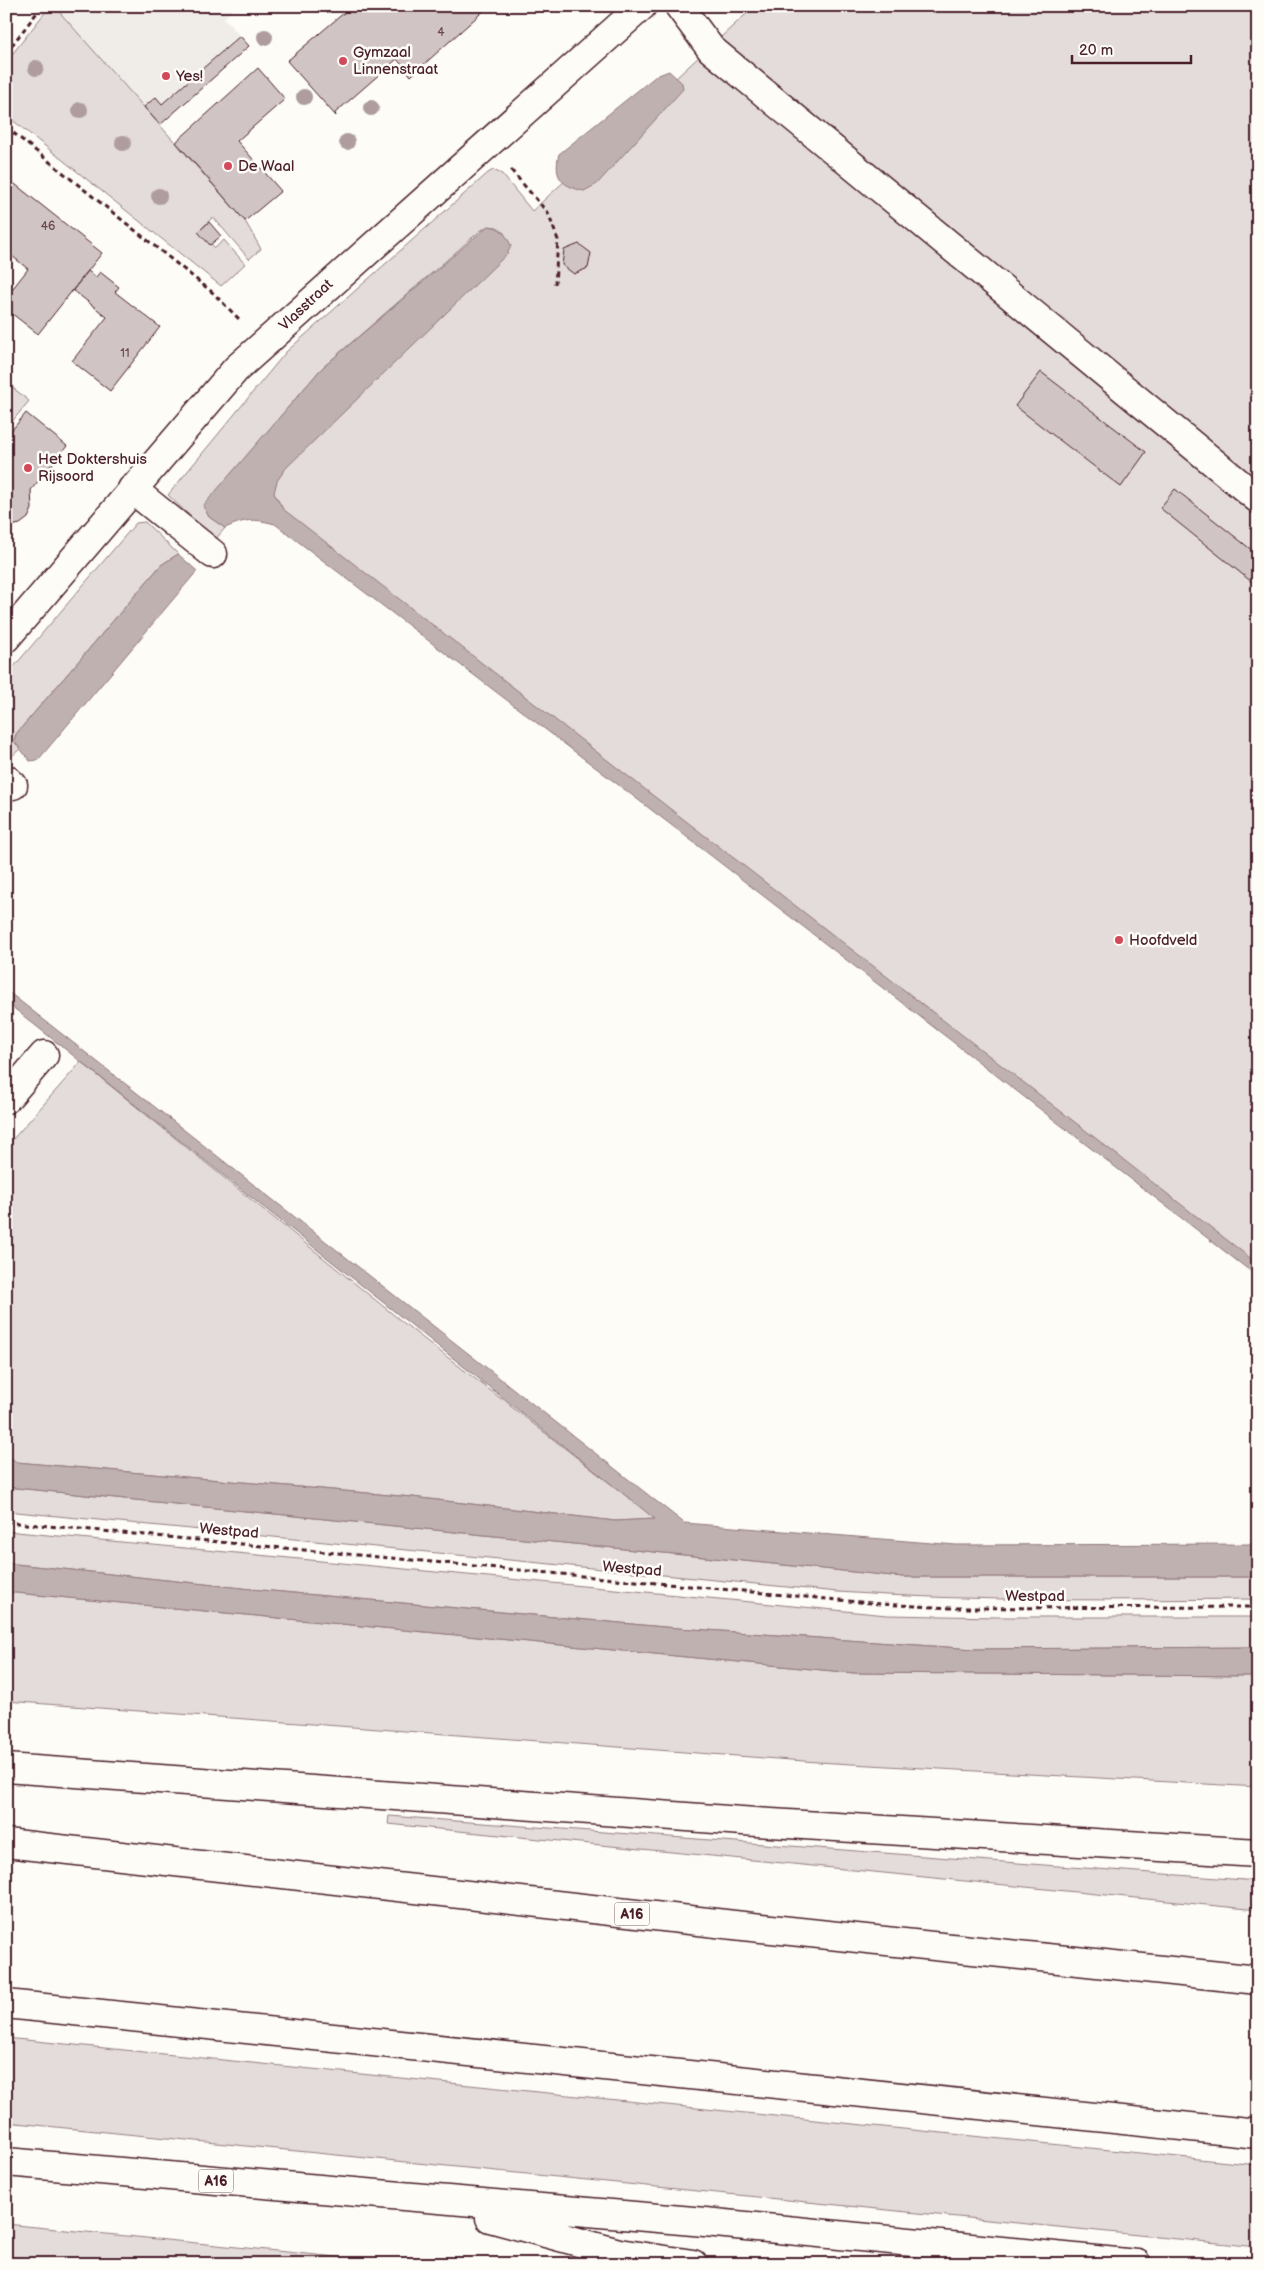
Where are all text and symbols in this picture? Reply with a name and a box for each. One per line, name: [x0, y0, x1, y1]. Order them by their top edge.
house number: 4: [437, 25, 445, 40]
scale bar: [1072, 32, 1190, 64]
text: 20 m: [1079, 41, 1113, 60]
place label: Gymzaal Linnenstraat: [353, 43, 439, 79]
marker: Gymzaal Linnenstraat: [337, 55, 349, 67]
place label: Yes!: [175, 67, 203, 86]
marker: Yes!: [160, 70, 172, 82]
place label: De Waal: [238, 157, 294, 176]
marker: De Waal: [222, 160, 234, 172]
house number: 46: [41, 219, 55, 234]
street label: Vlasstraat: [275, 275, 337, 335]
house number: 11: [120, 346, 130, 361]
place label: Het Doktershuis Rijsoord: [38, 450, 148, 486]
marker: Het Doktershuis Rijsoord: [22, 462, 34, 474]
place label: Hoofdveld: [1129, 931, 1197, 950]
marker: Hoofdveld: [1113, 934, 1125, 946]
street label: Westpad: [199, 1519, 259, 1543]
street label: Westpad: [602, 1557, 662, 1581]
street label: Westpad: [1005, 1587, 1065, 1606]
road number: A16: [614, 1902, 650, 1926]
road number: A16: [198, 2170, 234, 2192]

